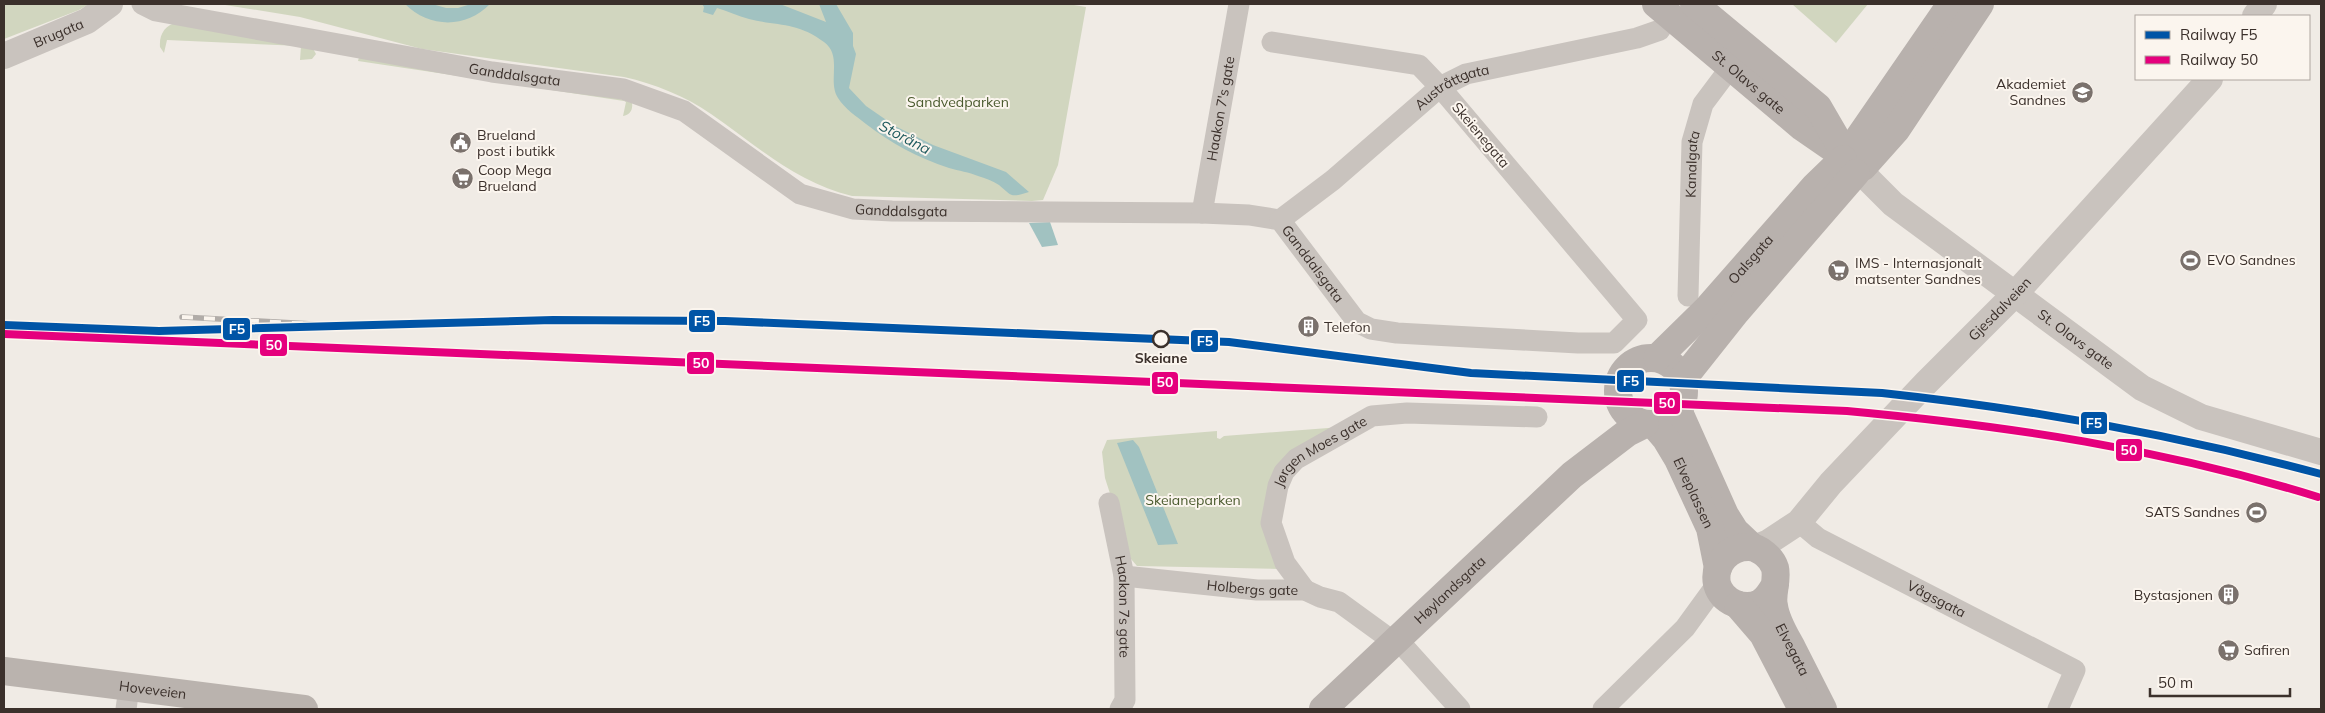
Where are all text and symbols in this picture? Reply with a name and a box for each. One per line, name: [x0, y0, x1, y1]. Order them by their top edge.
street label: Brugata: [31, 15, 86, 52]
legend: [2135, 15, 2310, 80]
text: Railway F5: [2180, 25, 2258, 44]
street label: St. Olavs gate: [1708, 46, 1789, 118]
text: Railway 50: [2180, 50, 2258, 69]
street label: Haakon 7's gate: [1202, 55, 1239, 162]
street label: Ganddalsgata: [467, 59, 562, 90]
street label: Austråttgata: [1411, 60, 1491, 114]
place label: Akademiet Sandnes: [1996, 75, 2066, 109]
school or university icon: Akademiet Sandnes: [2070, 80, 2094, 104]
park label: Sandvedparken: [907, 93, 1009, 111]
street label: Skeienegata: [1448, 98, 1514, 172]
water label: Storåna: [876, 116, 934, 158]
place label: Brueland post i butikk: [477, 126, 556, 160]
street label: Kanalgata: [1682, 128, 1704, 198]
public building icon: Brueland post i butikk: [449, 131, 473, 155]
place label: Coop Mega Brueland: [478, 161, 552, 195]
supermarket icon: Coop Mega Brueland: [450, 166, 474, 190]
street label: Ganddalsgata: [854, 200, 947, 220]
street label: Ganddalsgata: [1278, 221, 1348, 306]
street label: Oalsgata: [1724, 231, 1777, 288]
sports icon: EVO Sandnes: [2179, 248, 2203, 272]
place label: EVO Sandnes: [2207, 251, 2296, 269]
place label: IMS - Internasjonalt matsenter Sandnes: [1855, 254, 1982, 288]
supermarket icon: IMS - Internasjonalt matsenter Sandnes: [1827, 259, 1851, 283]
street label: Gjesdalveien: [1964, 273, 2035, 345]
street label: St. Olavs gate: [2034, 305, 2118, 373]
line badge: F5: [688, 309, 716, 333]
text: F5: [694, 312, 710, 330]
building icon: Telefon: [1296, 315, 1320, 339]
line badge: F5: [222, 317, 251, 341]
place label: Telefon: [1324, 318, 1371, 336]
text: F5: [229, 320, 245, 338]
line badge: F5: [1190, 329, 1219, 353]
marker: Skeiane: [1152, 330, 1170, 348]
text: F5: [1197, 332, 1213, 350]
line badge: 50: [259, 333, 288, 357]
text: 50: [266, 336, 282, 354]
place label: Skeiane: [1135, 349, 1188, 367]
line badge: 50: [686, 351, 715, 375]
text: 50: [693, 354, 709, 372]
line badge: F5: [1616, 369, 1645, 393]
line badge: 50: [1151, 371, 1179, 395]
text: F5: [1623, 372, 1639, 390]
text: 50: [1157, 373, 1173, 391]
line badge: 50: [1653, 391, 1681, 415]
text: 50: [1659, 394, 1675, 412]
line badge: F5: [2080, 411, 2108, 435]
street label: Jørgen Moes gate: [1270, 412, 1370, 490]
text: F5: [2086, 414, 2102, 432]
line badge: 50: [2115, 438, 2143, 462]
text: 50: [2121, 441, 2137, 459]
street label: Elveplassen: [1669, 454, 1718, 531]
park label: Skeianeparken: [1145, 491, 1241, 509]
sports icon: SATS Sandnes: [2244, 500, 2268, 524]
place label: SATS Sandnes: [2145, 503, 2240, 521]
street label: Høylandsgata: [1410, 552, 1489, 628]
street label: Haakon 7s gate: [1111, 554, 1134, 658]
street label: Holbergs gate: [1206, 576, 1298, 599]
street label: Vågsgata: [1904, 576, 1969, 621]
building icon: Bystasjonen: [2217, 583, 2241, 607]
place label: Bystasjonen: [2134, 586, 2213, 604]
street label: Elvegata: [1771, 621, 1814, 679]
supermarket icon: Safiren: [2216, 638, 2240, 662]
place label: Safiren: [2244, 641, 2290, 659]
scale bar: [2150, 666, 2290, 698]
text: 50 m: [2158, 673, 2193, 692]
street label: Hoveveien: [118, 677, 188, 703]

